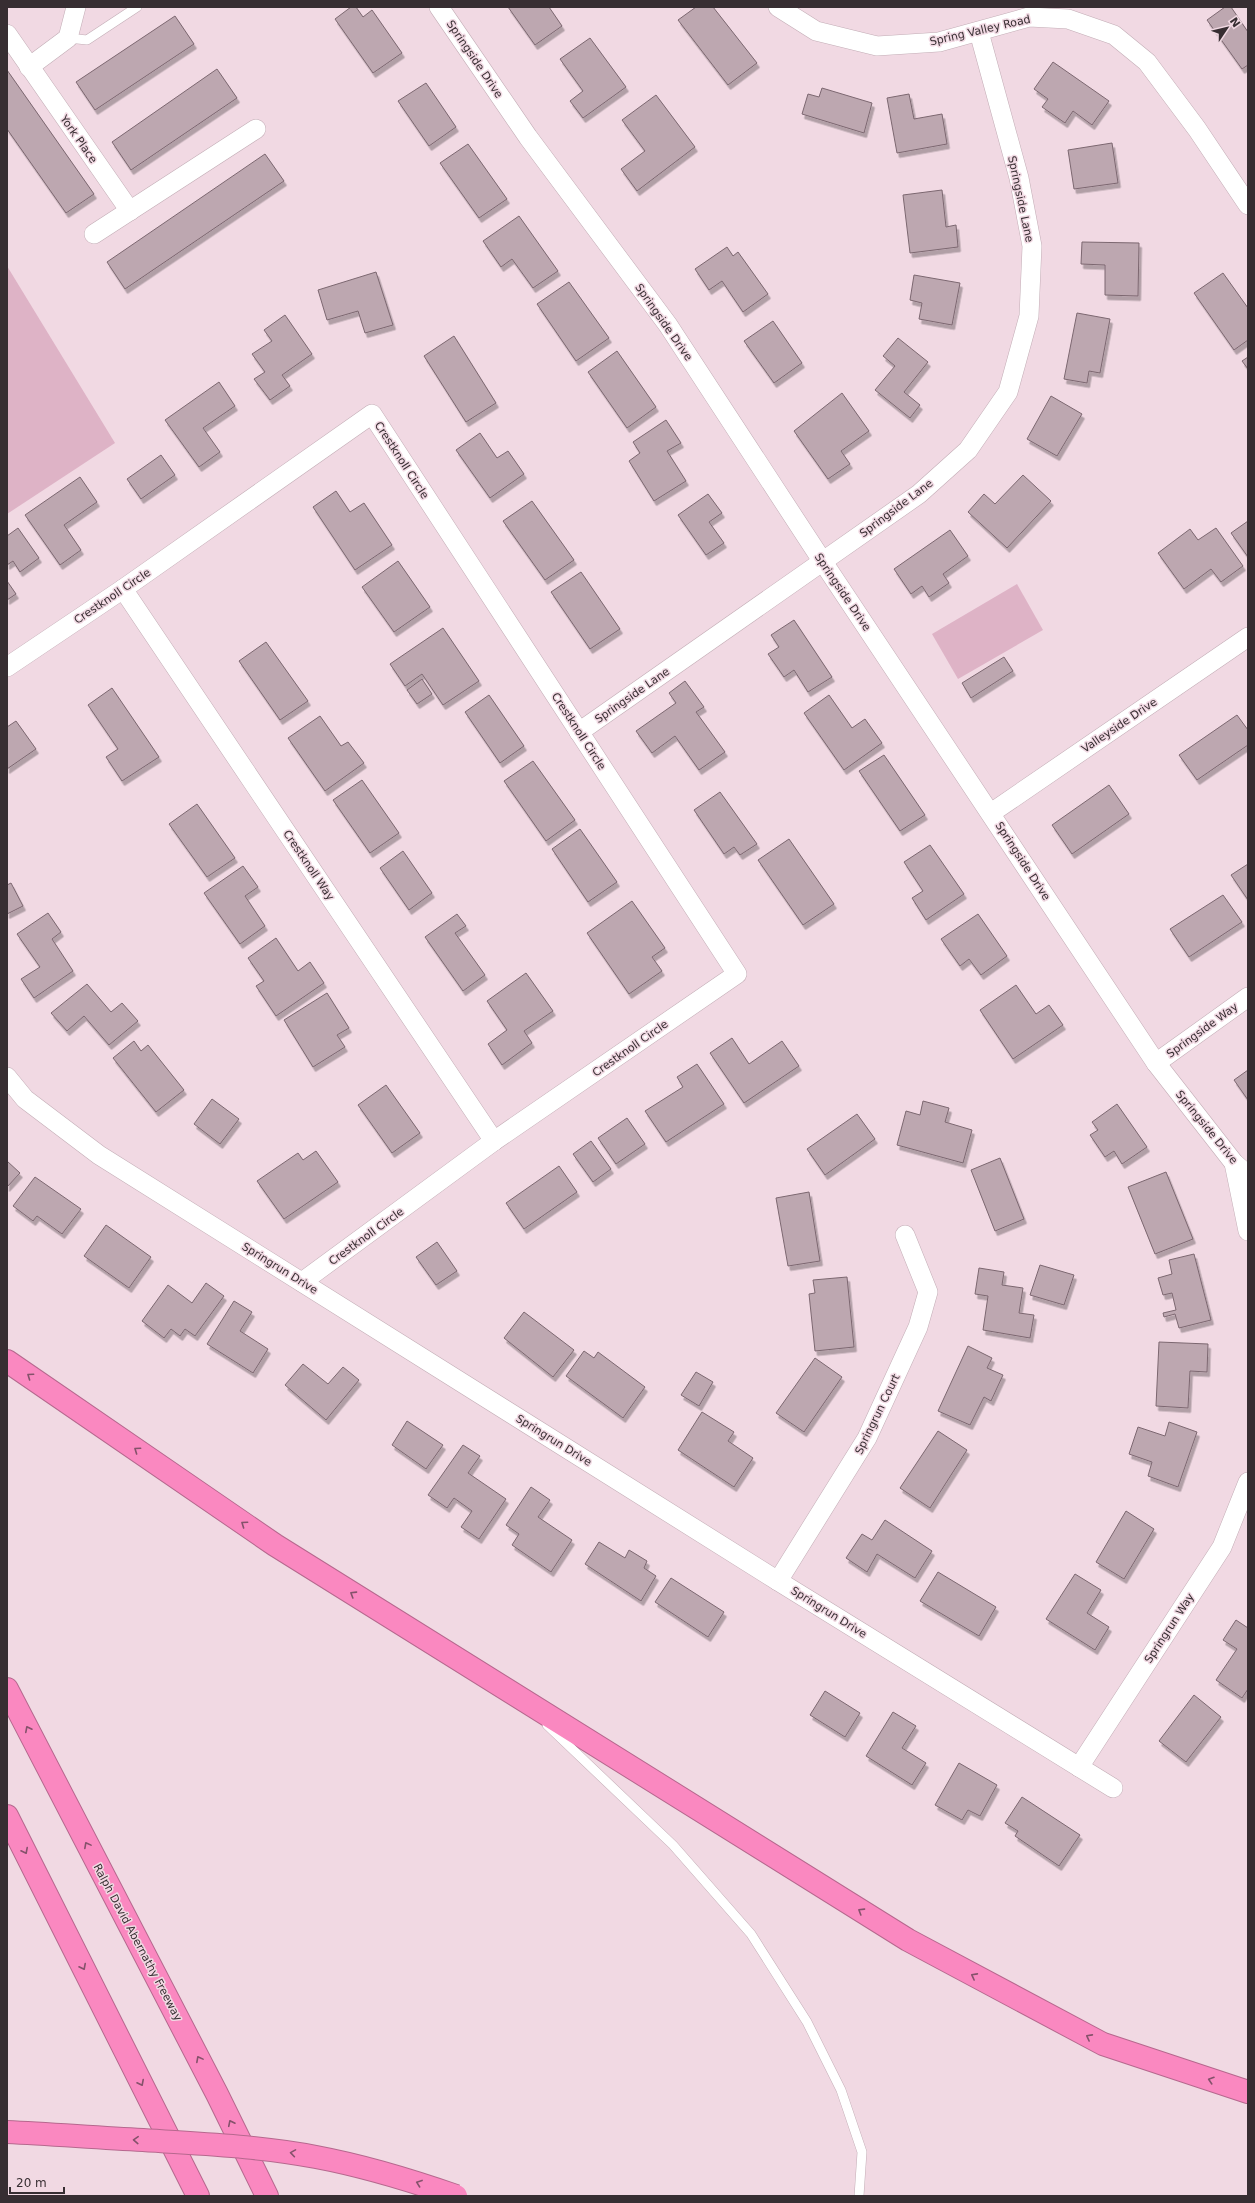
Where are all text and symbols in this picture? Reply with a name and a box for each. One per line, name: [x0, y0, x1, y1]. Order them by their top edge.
north arrow: [1207, 8, 1247, 48]
street label: Spring Valley Road: [929, 13, 1032, 48]
text: N: [1227, 15, 1243, 30]
street label: Springside Drive: [444, 18, 506, 101]
street label: York Place: [57, 112, 100, 166]
street label: Springside Lane: [1005, 155, 1036, 244]
street label: Springside Drive: [632, 281, 695, 363]
street label: Crestknoll Circle: [372, 419, 431, 501]
street label: Springside Lane: [857, 477, 936, 540]
street label: Springside Drive: [812, 551, 874, 634]
street label: Crestknoll Circle: [72, 566, 153, 627]
street label: Springside Lane: [592, 665, 672, 726]
street label: Crestknoll Circle: [549, 690, 608, 772]
street label: Valleyside Drive: [1079, 695, 1160, 755]
street label: Springside Drive: [992, 820, 1053, 903]
street label: Crestknoll Way: [280, 828, 337, 903]
street label: Springside Way: [1164, 1000, 1241, 1061]
street label: Crestknoll Circle: [590, 1017, 671, 1079]
street label: Springside Drive: [1173, 1088, 1240, 1167]
street label: Crestknoll Circle: [326, 1205, 406, 1268]
street label: Springrun Drive: [239, 1240, 320, 1297]
street label: Springrun Court: [852, 1371, 903, 1456]
one-way arrow: [27, 1373, 34, 1381]
street label: Springrun Drive: [513, 1412, 594, 1469]
one-way arrow: [134, 1447, 141, 1455]
one-way arrow: [241, 1521, 248, 1529]
street label: Springrun Drive: [788, 1584, 869, 1641]
street label: Springrun Way: [1142, 1590, 1197, 1666]
one-way arrow: [350, 1592, 357, 1599]
one-way arrow: [25, 1726, 33, 1734]
one-way arrow: [84, 1842, 92, 1849]
one-way arrow: [20, 1847, 27, 1854]
street label: Ralph David Abernathy Freeway: [90, 1861, 185, 2023]
one-way arrow: [858, 1909, 865, 1916]
one-way arrow: [78, 1963, 86, 1971]
one-way arrow: [971, 1973, 978, 1980]
one-way arrow: [1086, 2034, 1093, 2041]
one-way arrow: [196, 2056, 204, 2064]
one-way arrow: [1208, 2076, 1215, 2085]
one-way arrow: [136, 2079, 144, 2087]
one-way arrow: [228, 2120, 236, 2128]
one-way arrow: [133, 2136, 139, 2144]
one-way arrow: [290, 2149, 296, 2158]
scale bar: [10, 2169, 64, 2195]
text: 20 m: [16, 2176, 47, 2190]
one-way arrow: [416, 2179, 423, 2187]

